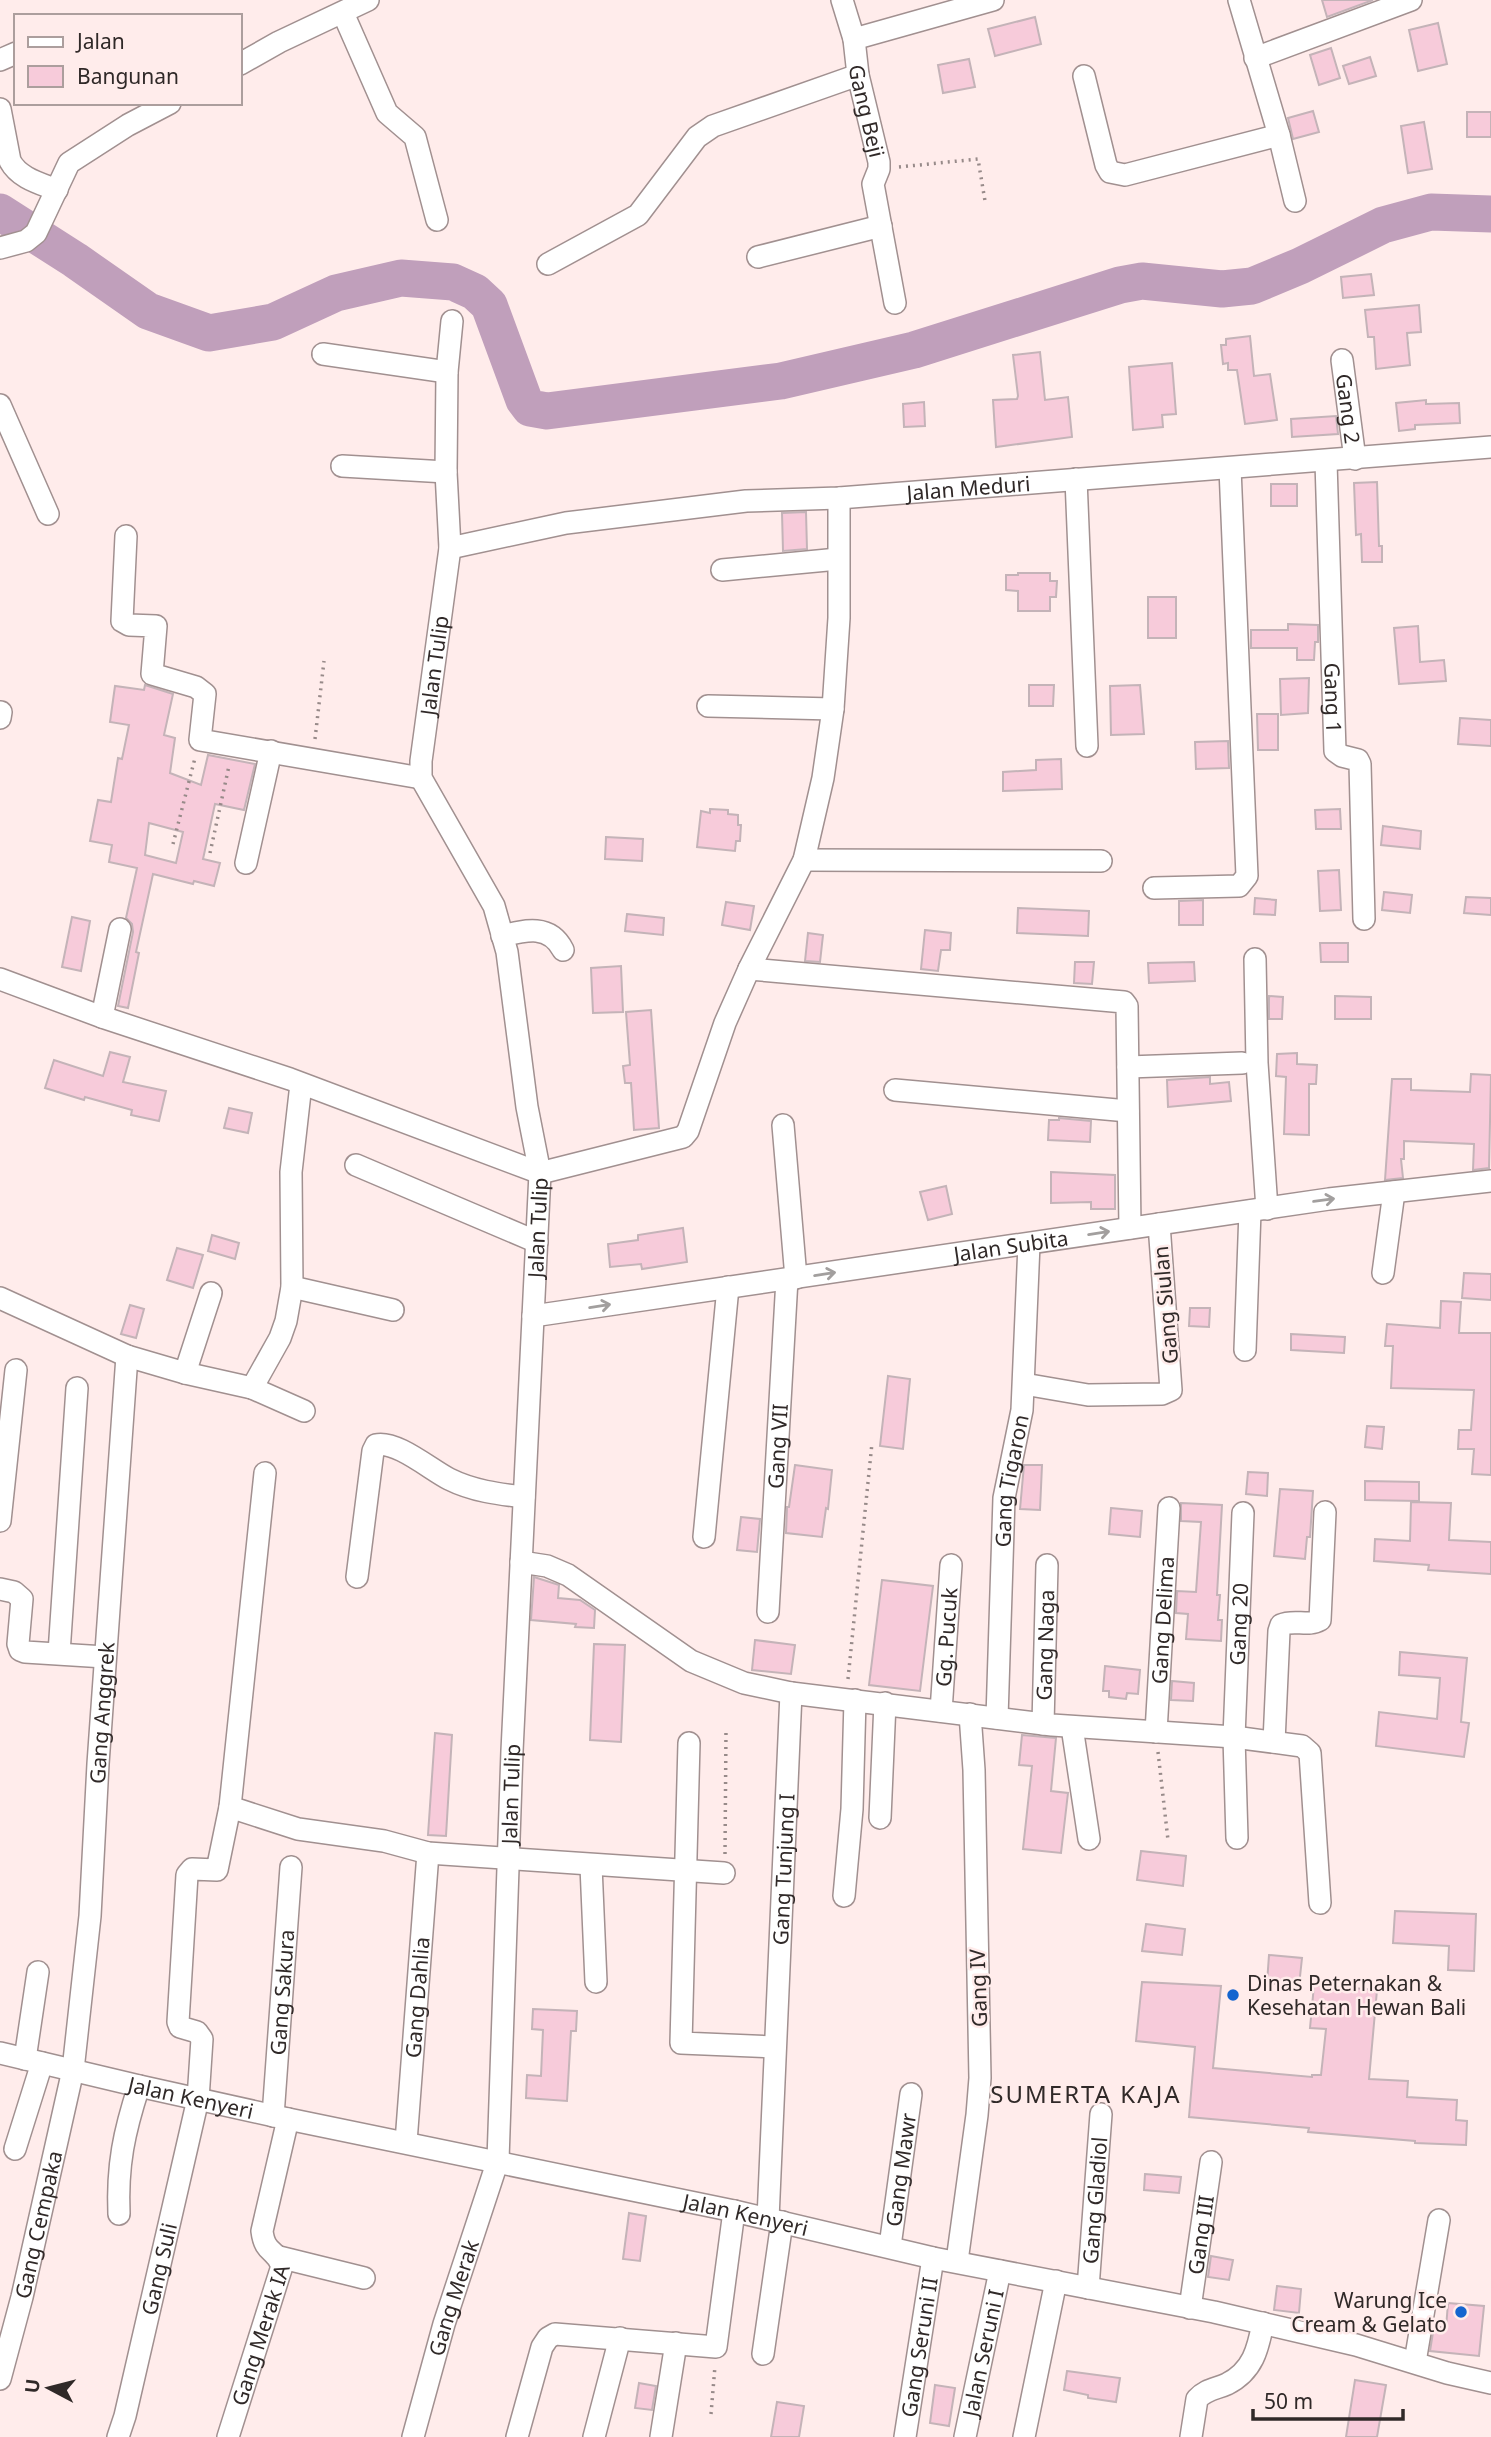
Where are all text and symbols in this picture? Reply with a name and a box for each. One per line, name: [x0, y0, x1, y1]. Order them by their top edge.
legend: [14, 14, 242, 105]
text: Jalan: [75, 27, 125, 55]
text: Bangunan: [77, 62, 179, 90]
street label: Gang Beji: [843, 63, 891, 160]
street label: Gang 2: [1330, 372, 1367, 445]
street label: Jalan Meduri: [904, 469, 1032, 507]
street label: Jalan Tulip: [413, 614, 455, 719]
street label: Gang 1: [1318, 662, 1348, 734]
street label: Jalan Tulip: [521, 1177, 554, 1281]
one-way arrow: [1312, 1193, 1335, 1206]
street label: Jalan Subita: [950, 1224, 1070, 1268]
one-way arrow: [1087, 1226, 1110, 1239]
street label: Gang Siulan: [1146, 1245, 1184, 1365]
one-way arrow: [814, 1267, 836, 1280]
one-way arrow: [588, 1299, 611, 1312]
street label: Gang VII: [761, 1403, 794, 1490]
street label: Gang Tigaron: [988, 1412, 1035, 1548]
street label: Gang Delima: [1145, 1556, 1180, 1685]
street label: Gang 20: [1223, 1582, 1254, 1666]
street label: Gg. Pucuk: [929, 1586, 963, 1688]
street label: Gang Naga: [1030, 1589, 1060, 1701]
street label: Gang Anggrek: [83, 1640, 121, 1784]
street label: Jalan Tulip: [495, 1743, 526, 1847]
street label: Gang Tunjung I: [766, 1793, 801, 1946]
street label: Gang Sakura: [263, 1928, 300, 2056]
street label: Gang Dahlia: [398, 1936, 436, 2059]
street label: Gang IV: [963, 1948, 993, 2028]
place label: Dinas Peternakan & Kesehatan Hewan Bali: [1247, 1969, 1466, 2021]
marker: Dinas Peternakan & Kesehatan Hewan Bali: [1225, 1987, 1241, 2003]
street label: Jalan Kenyeri: [123, 2069, 256, 2125]
district label: SUMERTA KAJA: [990, 2077, 1182, 2110]
street label: Gang Mawr: [879, 2111, 922, 2228]
street label: Gang Gladiol: [1076, 2136, 1113, 2265]
street label: Gang Cempaka: [8, 2148, 68, 2301]
street label: Jalan Kenyeri: [679, 2186, 811, 2242]
street label: Gang III: [1181, 2193, 1220, 2276]
street label: Gang Suli: [135, 2220, 183, 2318]
street label: Gang Merak: [422, 2235, 485, 2359]
street label: Gang Merak IA: [225, 2260, 296, 2409]
street label: Gang Seruni II: [894, 2275, 944, 2419]
place label: Warung Ice Cream & Gelato: [1291, 2286, 1447, 2338]
street label: Jalan Seruni I: [955, 2287, 1010, 2421]
marker: Warung Ice Cream & Gelato: [1453, 2304, 1469, 2320]
north arrow: [14, 2353, 84, 2423]
text: U: [18, 2377, 46, 2395]
scale bar: [1253, 2378, 1404, 2422]
text: 50 m: [1264, 2387, 1313, 2415]

